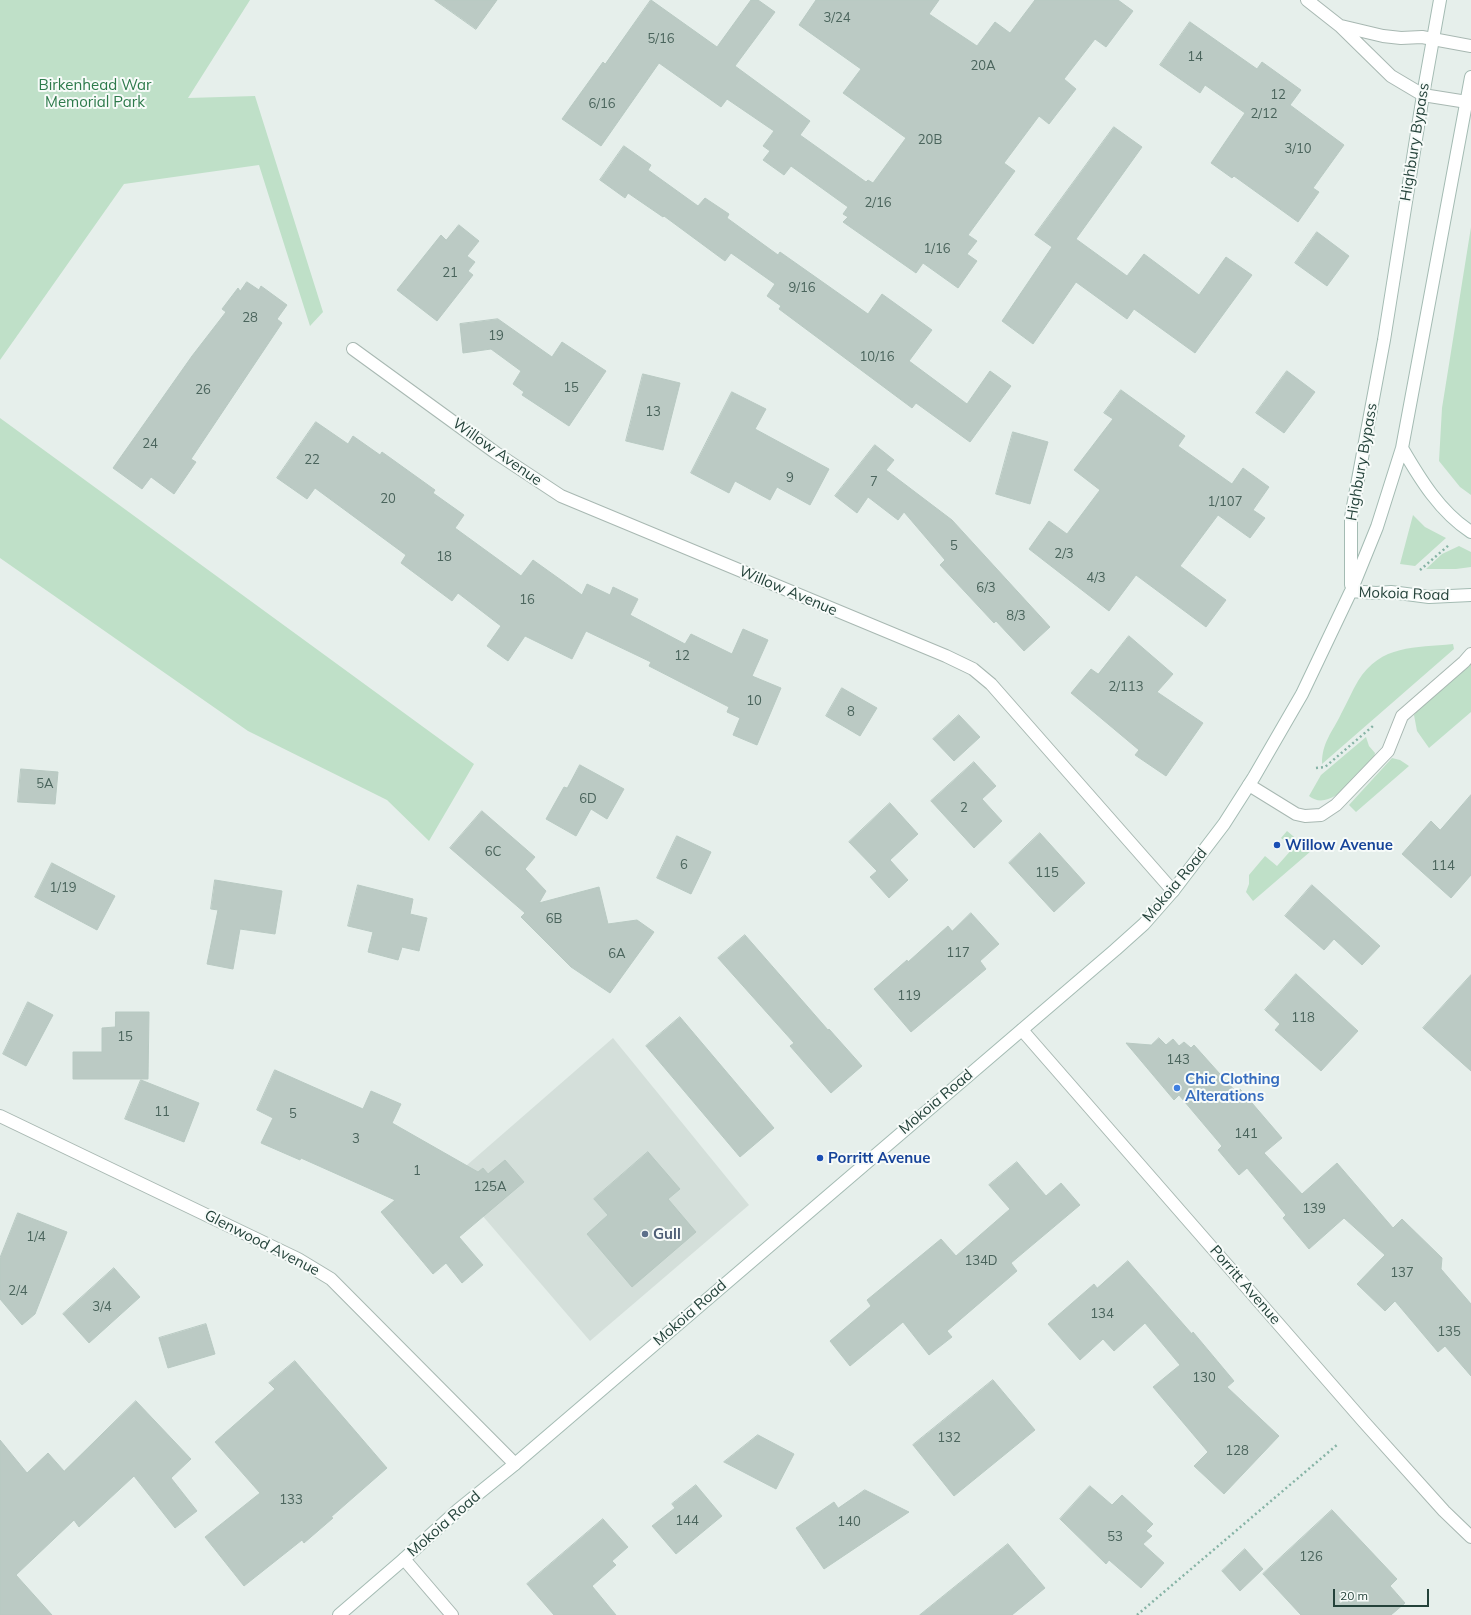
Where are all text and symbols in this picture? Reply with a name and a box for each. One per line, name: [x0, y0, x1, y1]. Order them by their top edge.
house number: 3/24: [823, 10, 851, 26]
house number: 5/16: [647, 31, 675, 47]
house number: 14: [1187, 49, 1203, 65]
house number: 20A: [970, 58, 996, 74]
park label: Birkenhead War Memorial Park: [39, 76, 151, 111]
street label: Highbury Bypass: [1397, 82, 1433, 202]
house number: 12: [1270, 87, 1286, 103]
house number: 6/16: [588, 96, 616, 112]
house number: 2/12: [1250, 106, 1278, 122]
house number: 20B: [918, 132, 942, 148]
house number: 3/10: [1284, 141, 1312, 157]
house number: 2/16: [864, 195, 892, 211]
house number: 1/16: [923, 241, 951, 257]
house number: 21: [442, 265, 458, 281]
house number: 9/16: [788, 280, 816, 296]
house number: 28: [242, 310, 258, 326]
house number: 19: [488, 328, 504, 344]
house number: 10/16: [860, 349, 894, 365]
house number: 15: [563, 380, 579, 396]
house number: 26: [195, 382, 211, 398]
street label: Highbury Bypass: [1343, 402, 1381, 522]
house number: 13: [645, 404, 661, 420]
street label: Willow Avenue: [449, 415, 545, 489]
house number: 24: [142, 436, 158, 452]
house number: 22: [304, 452, 320, 468]
house number: 9: [786, 470, 794, 486]
house number: 7: [870, 474, 878, 490]
house number: 20: [380, 491, 396, 507]
house number: 1/107: [1208, 494, 1242, 510]
house number: 5: [950, 538, 958, 554]
house number: 2/3: [1054, 546, 1074, 562]
house number: 18: [436, 549, 452, 565]
street label: Willow Avenue: [736, 562, 840, 620]
house number: 4/3: [1086, 570, 1106, 586]
house number: 6/3: [976, 580, 996, 596]
street label: Mokoia Road: [1358, 583, 1450, 605]
house number: 16: [519, 592, 535, 608]
house number: 8/3: [1006, 608, 1026, 624]
house number: 12: [674, 648, 690, 664]
house number: 2/113: [1109, 679, 1143, 695]
house number: 10: [746, 693, 762, 709]
house number: 8: [847, 704, 855, 720]
house number: 5A: [36, 776, 54, 792]
house number: 6D: [579, 791, 597, 807]
house number: 2: [960, 800, 968, 816]
place label: Willow Avenue: [1285, 836, 1393, 854]
marker: Willow Avenue: [1272, 840, 1282, 850]
house number: 6C: [485, 844, 501, 860]
street label: Mokoia Road: [1139, 844, 1211, 926]
house number: 6: [680, 857, 688, 873]
house number: 114: [1431, 858, 1455, 874]
house number: 115: [1035, 865, 1059, 881]
house number: 1/19: [49, 880, 77, 896]
house number: 6B: [546, 911, 562, 927]
house number: 117: [946, 945, 970, 961]
house number: 6A: [608, 946, 626, 962]
house number: 119: [897, 988, 921, 1004]
house number: 118: [1291, 1010, 1315, 1026]
house number: 15: [117, 1029, 133, 1045]
house number: 143: [1166, 1052, 1190, 1068]
street label: Mokoia Road: [895, 1066, 977, 1138]
place label: Chic Clothing Alterations: [1185, 1070, 1280, 1105]
marker: Chic Clothing Alterations: [1172, 1083, 1182, 1093]
house number: 11: [154, 1104, 170, 1120]
house number: 5: [289, 1106, 297, 1122]
house number: 141: [1234, 1126, 1258, 1142]
house number: 3: [352, 1131, 360, 1147]
place label: Porritt Avenue: [828, 1149, 931, 1167]
marker: Porritt Avenue: [815, 1153, 825, 1163]
house number: 1: [413, 1163, 421, 1179]
house number: 125A: [474, 1179, 506, 1195]
house number: 139: [1302, 1201, 1326, 1217]
street label: Glenwood Avenue: [202, 1206, 322, 1280]
place label: Gull: [653, 1225, 681, 1243]
house number: 1/4: [26, 1229, 46, 1245]
marker: Gull: [640, 1229, 650, 1239]
street label: Porritt Avenue: [1206, 1242, 1284, 1328]
house number: 134D: [964, 1253, 998, 1269]
house number: 137: [1390, 1265, 1414, 1281]
street label: Mokoia Road: [650, 1276, 730, 1350]
house number: 2/4: [8, 1283, 28, 1299]
house number: 3/4: [92, 1299, 112, 1315]
house number: 134: [1090, 1306, 1114, 1322]
house number: 135: [1437, 1324, 1461, 1340]
house number: 130: [1192, 1370, 1216, 1386]
house number: 132: [937, 1430, 961, 1446]
house number: 128: [1225, 1443, 1249, 1459]
street label: Mokoia Road: [404, 1487, 484, 1561]
house number: 133: [279, 1492, 303, 1508]
house number: 144: [675, 1513, 699, 1529]
house number: 140: [837, 1514, 861, 1530]
house number: 53: [1107, 1529, 1123, 1545]
house number: 126: [1299, 1549, 1323, 1565]
scale bar: [1335, 1581, 1431, 1607]
text: 20 m: [1340, 1588, 1368, 1603]

